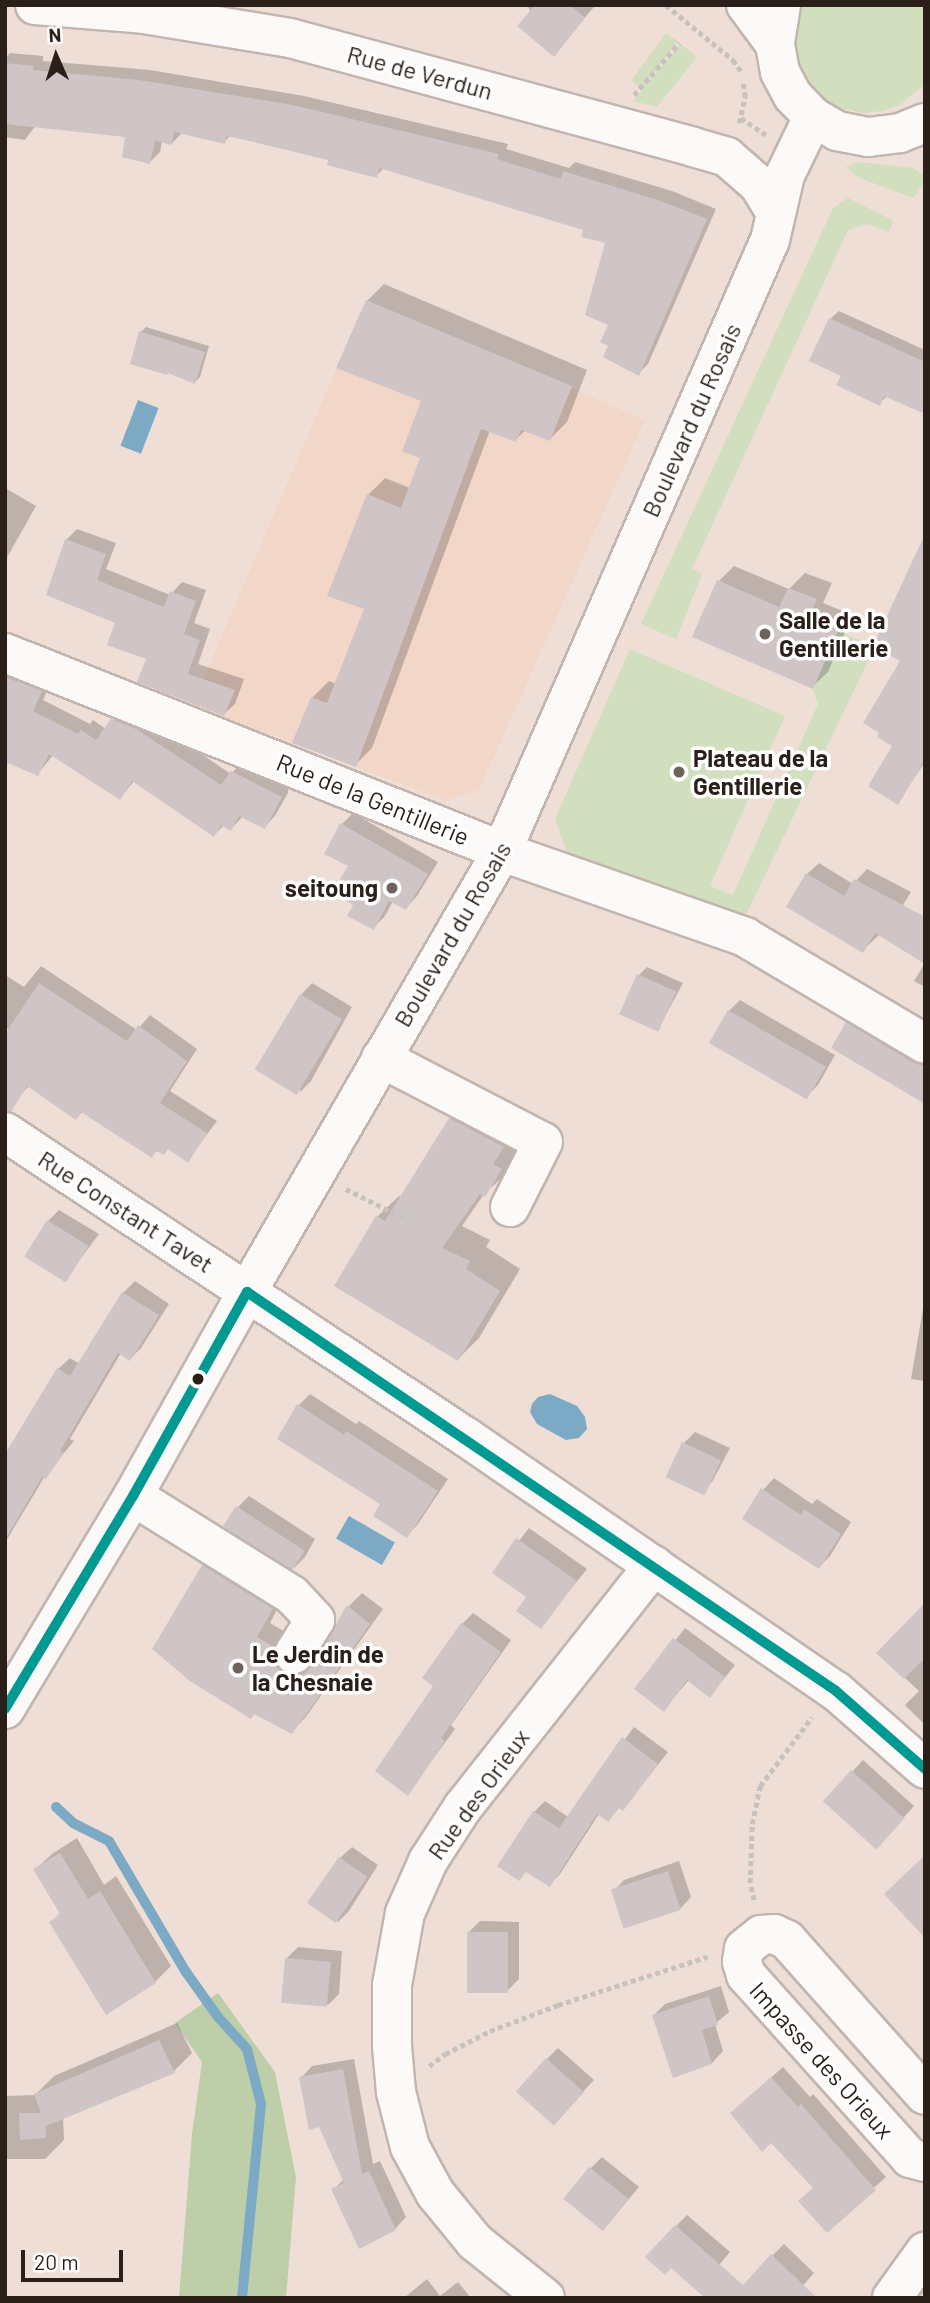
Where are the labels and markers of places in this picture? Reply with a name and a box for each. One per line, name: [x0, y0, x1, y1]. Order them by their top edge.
place label: Salle de la Gentillerie: [779, 606, 888, 662]
marker: Salle de la Gentillerie: [757, 626, 773, 642]
place label: Plateau de la Gentillerie: [693, 744, 828, 800]
marker: Plateau de la Gentillerie: [671, 764, 687, 780]
place label: seitoung: [285, 874, 378, 902]
marker: seitoung: [384, 880, 400, 896]
unlabelled marker: [191, 1372, 205, 1386]
place label: Le Jerdin de la Chesnaie: [252, 1640, 384, 1696]
marker: Le Jerdin de la Chesnaie: [230, 1660, 246, 1676]

